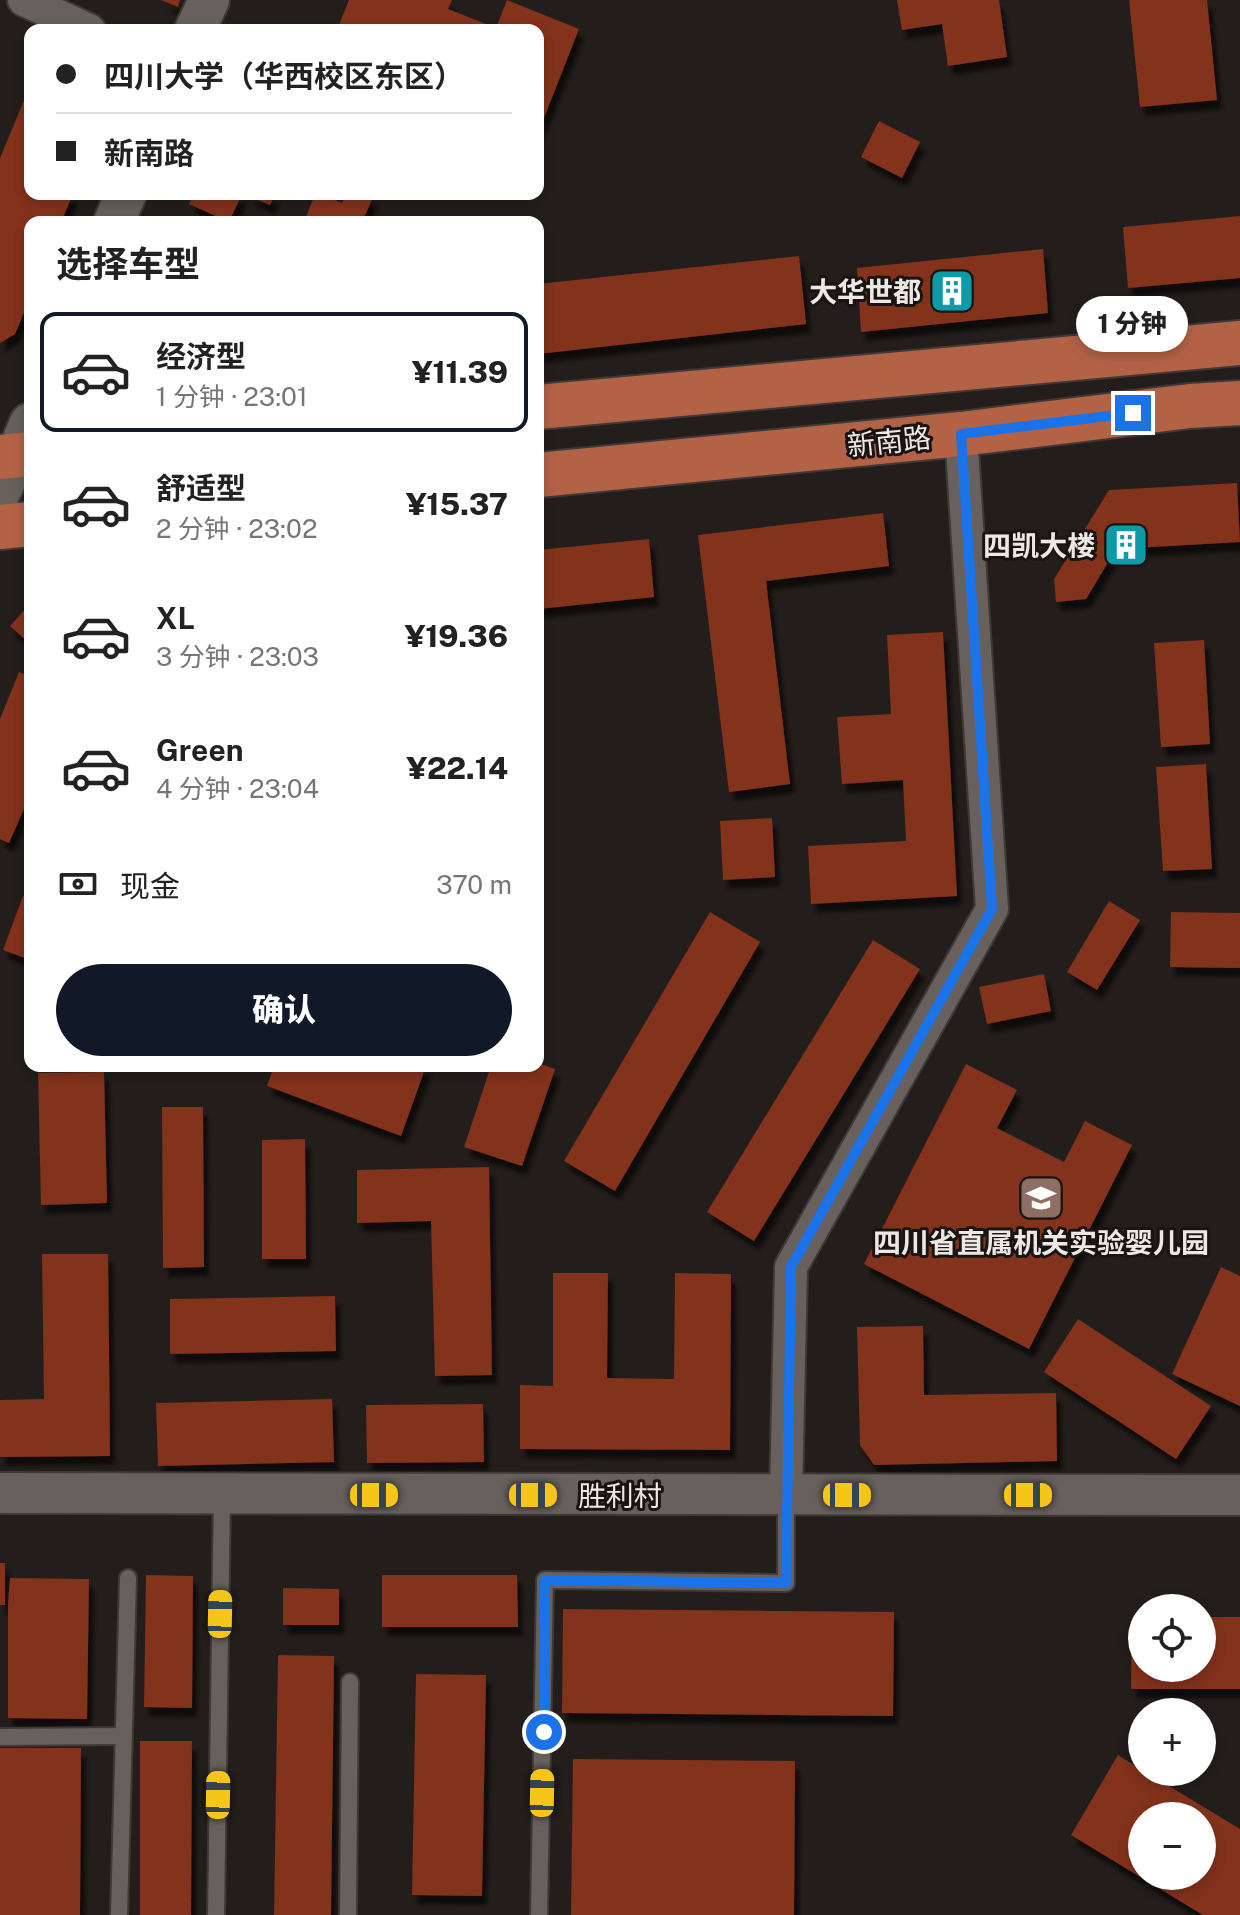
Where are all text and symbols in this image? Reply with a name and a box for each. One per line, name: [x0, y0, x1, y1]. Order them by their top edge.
text: 四川大学（华西校区东区）: [104, 58, 464, 94]
text: 新南路: [104, 135, 194, 171]
text: 选择车型: [56, 243, 200, 285]
building icon: 大华世都: [928, 267, 976, 315]
place label: 大华世都: [809, 275, 921, 308]
callout: 1 分钟: [1077, 297, 1189, 353]
text: 1 分钟: [1097, 308, 1167, 339]
icon: car: [60, 336, 132, 408]
text: 经济型: [156, 338, 246, 374]
text: ¥11.39: [412, 354, 508, 390]
text: 1 分钟 · 23:01: [156, 381, 308, 412]
route end: [1115, 395, 1151, 431]
street label: 新南路: [845, 420, 933, 462]
icon: car: [60, 468, 132, 540]
text: 舒适型: [156, 470, 246, 506]
text: ¥15.37: [406, 486, 508, 522]
text: 2 分钟 · 23:02: [156, 513, 317, 544]
building icon: 四凯大楼: [1102, 521, 1150, 569]
place label: 四凯大楼: [983, 529, 1095, 562]
icon: car: [60, 600, 132, 672]
text: XL: [156, 600, 195, 636]
text: ¥19.36: [405, 618, 508, 654]
text: 3 分钟 · 23:03: [156, 641, 319, 672]
icon: car: [60, 732, 132, 804]
text: Green: [156, 732, 243, 768]
text: ¥22.14: [407, 750, 508, 786]
text: 4 分钟 · 23:04: [156, 773, 319, 804]
icon: cash: [56, 862, 100, 906]
text: 现金: [120, 868, 180, 904]
text: 370 m: [436, 869, 512, 900]
button: 确认: [56, 964, 512, 1056]
school or university icon: 四川省直属机关实验婴儿园: [1017, 1174, 1065, 1222]
place label: 四川省直属机关实验婴儿园: [873, 1226, 1209, 1259]
street label: 胜利村: [578, 1479, 662, 1512]
car: [350, 1483, 398, 1507]
car: [509, 1483, 557, 1507]
car: [823, 1483, 871, 1507]
car: [1004, 1483, 1052, 1507]
car: [208, 1590, 232, 1638]
map controls: [1128, 1594, 1216, 1890]
button: locate: [1128, 1594, 1216, 1682]
button: +: [1128, 1698, 1216, 1786]
route start: [526, 1714, 562, 1750]
car: [530, 1769, 554, 1817]
car: [206, 1771, 230, 1819]
button: −: [1128, 1802, 1216, 1890]

